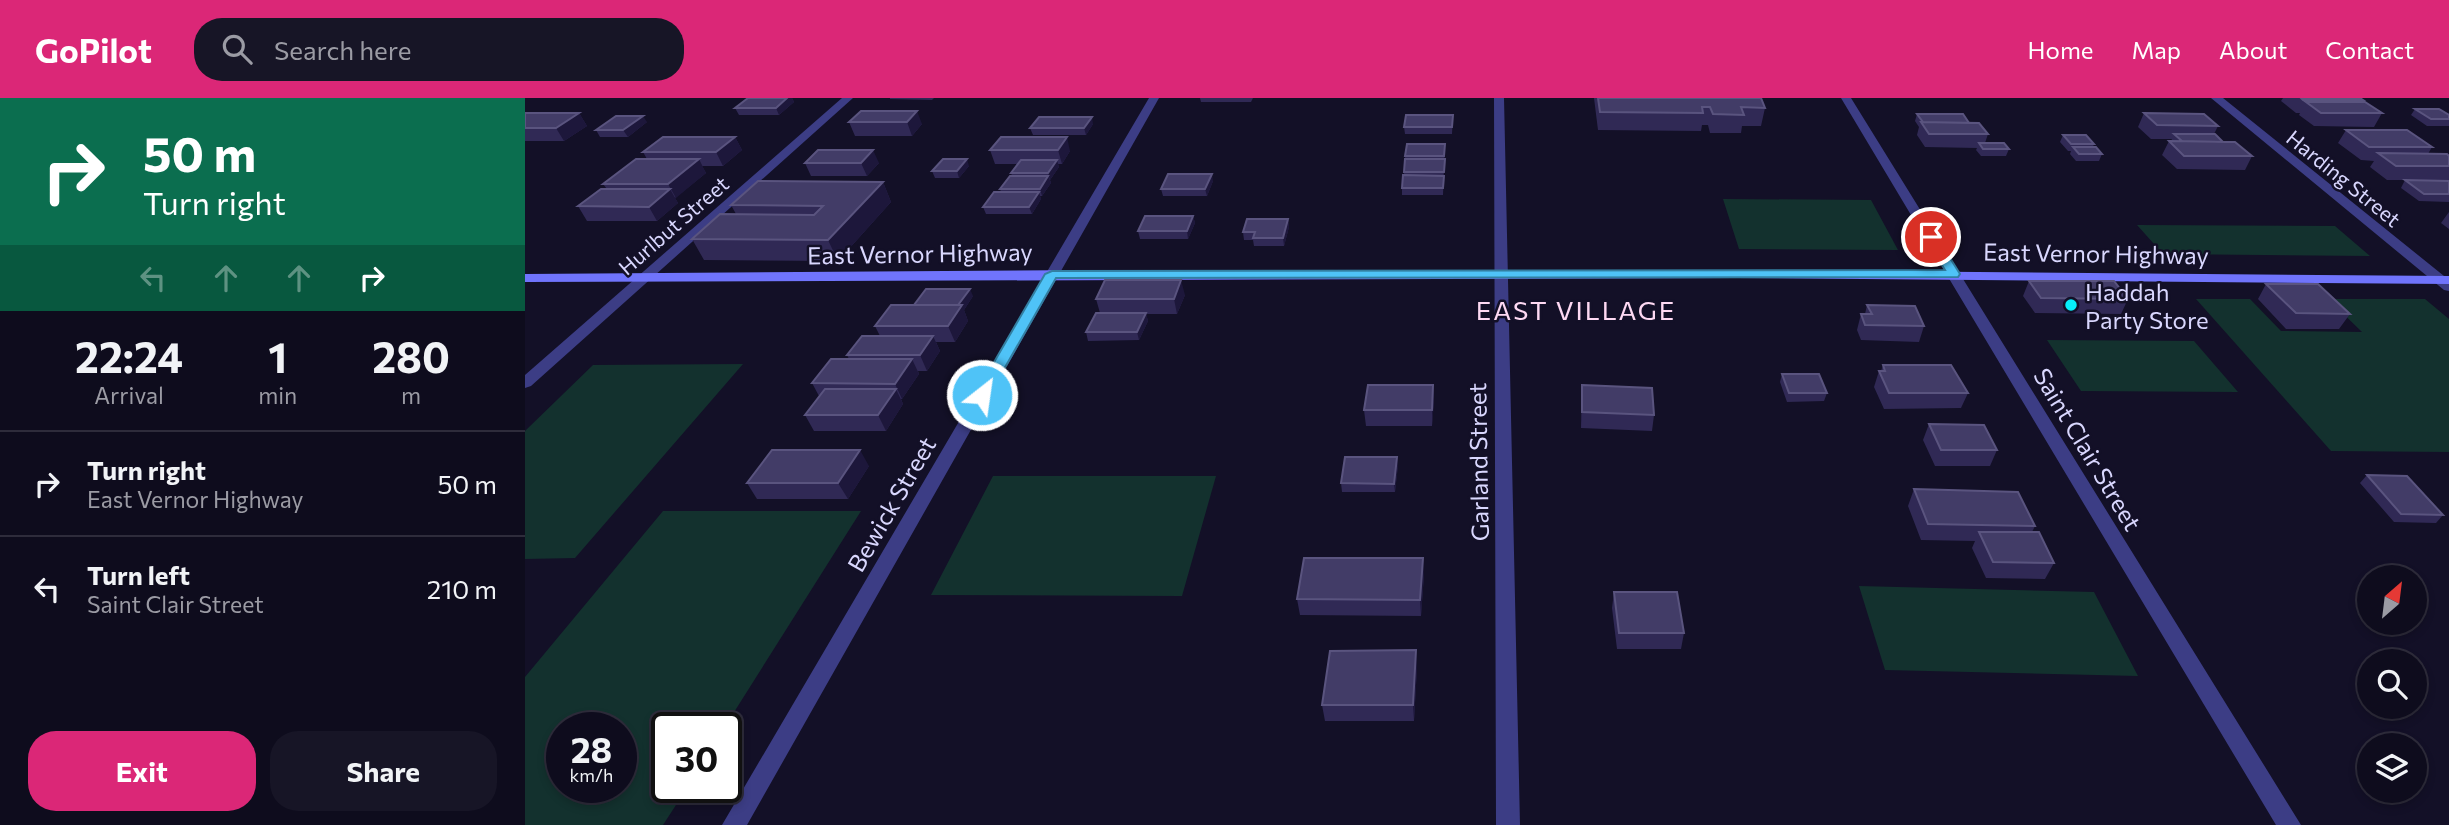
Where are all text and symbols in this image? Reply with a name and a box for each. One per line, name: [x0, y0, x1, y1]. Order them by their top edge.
search box: [194, 18, 684, 81]
text: GoPilot: [35, 29, 152, 70]
icon: search: [218, 30, 256, 68]
text: Search here: [274, 34, 411, 65]
text: Home: [2028, 35, 2094, 64]
text: Map: [2132, 35, 2181, 64]
text: About: [2219, 35, 2287, 64]
text: Contact: [2325, 35, 2414, 64]
text: 50 m: [143, 122, 256, 182]
street label: Harding Street: [2282, 125, 2406, 231]
icon: right: [28, 126, 119, 217]
street label: Hurlbut Street: [613, 171, 733, 279]
text: Turn right: [143, 182, 286, 222]
pin: [1901, 207, 1961, 267]
icon: arrive: [1912, 218, 1950, 256]
street label: East Vernor Highway: [807, 237, 1033, 269]
street label: East Vernor Highway: [1983, 237, 2209, 269]
icon: left: [134, 259, 172, 297]
icon: ahead: [207, 259, 245, 297]
icon: ahead: [280, 259, 318, 297]
icon: right: [353, 259, 391, 297]
place label: Haddah Party Store: [2085, 277, 2209, 334]
district label: EAST VILLAGE: [1476, 294, 1676, 325]
marker: Haddah Party Store: [2063, 297, 2079, 313]
text: 22:24: [75, 330, 183, 382]
text: 1: [268, 330, 287, 382]
text: 280: [372, 330, 450, 382]
position arrow: [945, 358, 1019, 432]
street label: Saint Clair Street: [2028, 363, 2148, 536]
text: Arrival: [94, 381, 164, 409]
text: min: [258, 381, 297, 409]
text: m: [401, 381, 421, 409]
street label: Garland Street: [1462, 382, 1494, 541]
street label: Bewick Street: [841, 431, 941, 576]
text: Turn right: [87, 454, 206, 485]
icon: right: [28, 465, 66, 503]
text: 50 m: [437, 468, 497, 499]
text: East Vernor Highway: [87, 485, 303, 513]
text: Turn left: [87, 559, 190, 590]
north arrow: [2357, 565, 2427, 635]
map controls: [2357, 565, 2427, 803]
icon: left: [28, 570, 66, 608]
text: 210 m: [427, 573, 497, 604]
text: Saint Clair Street: [87, 590, 264, 618]
button: search: [2357, 649, 2427, 719]
speed limit sign: 30: [651, 712, 742, 803]
text: 28: [571, 727, 612, 770]
button: Exit: [28, 731, 256, 811]
button: Share: [270, 731, 497, 811]
button: layers: [2357, 733, 2427, 803]
text: km/h: [570, 764, 613, 786]

